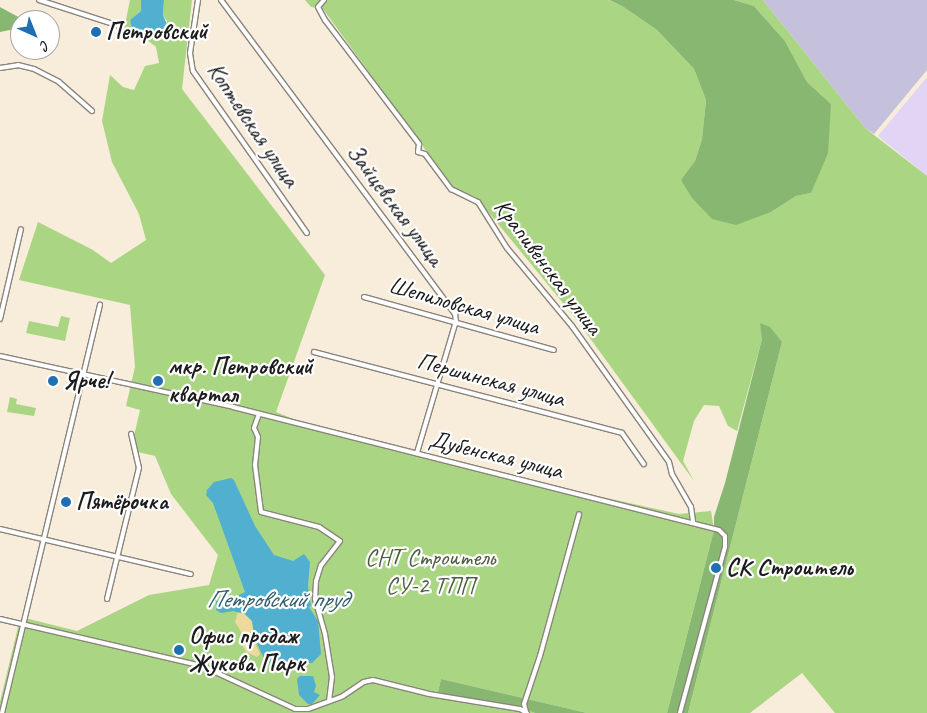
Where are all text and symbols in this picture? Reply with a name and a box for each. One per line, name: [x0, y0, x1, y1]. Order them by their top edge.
north arrow: [10, 10, 60, 60]
place label: Петровский: [106, 18, 207, 46]
marker: Петровский: [90, 26, 102, 38]
text: С: [37, 37, 53, 54]
street label: Коптевская улица: [200, 57, 306, 193]
street label: Зайцевская улица: [340, 138, 450, 272]
street label: Крапивенская улица: [487, 193, 609, 341]
street label: Шепиловская улица: [385, 271, 543, 341]
street label: Першинская улица: [414, 346, 568, 414]
place label: мкр. Петровский квартал: [168, 353, 313, 409]
place label: Ярче!: [63, 367, 109, 395]
marker: Ярче!: [47, 375, 59, 387]
marker: мкр. Петровский квартал: [152, 375, 164, 387]
street label: Дубенская улица: [425, 424, 567, 486]
place label: Пятёрочка: [76, 488, 168, 516]
marker: Пятёрочка: [60, 496, 72, 508]
park label: СНТ Строитель СУ-2 ТПП: [365, 544, 495, 600]
place label: СК Строитель: [726, 554, 852, 582]
marker: СК Строитель: [710, 562, 722, 574]
water label: Петровский пруд: [206, 584, 348, 614]
place label: Офис продаж Жукова Парк: [189, 622, 304, 678]
marker: Офис продаж Жукова Парк: [173, 644, 185, 656]

